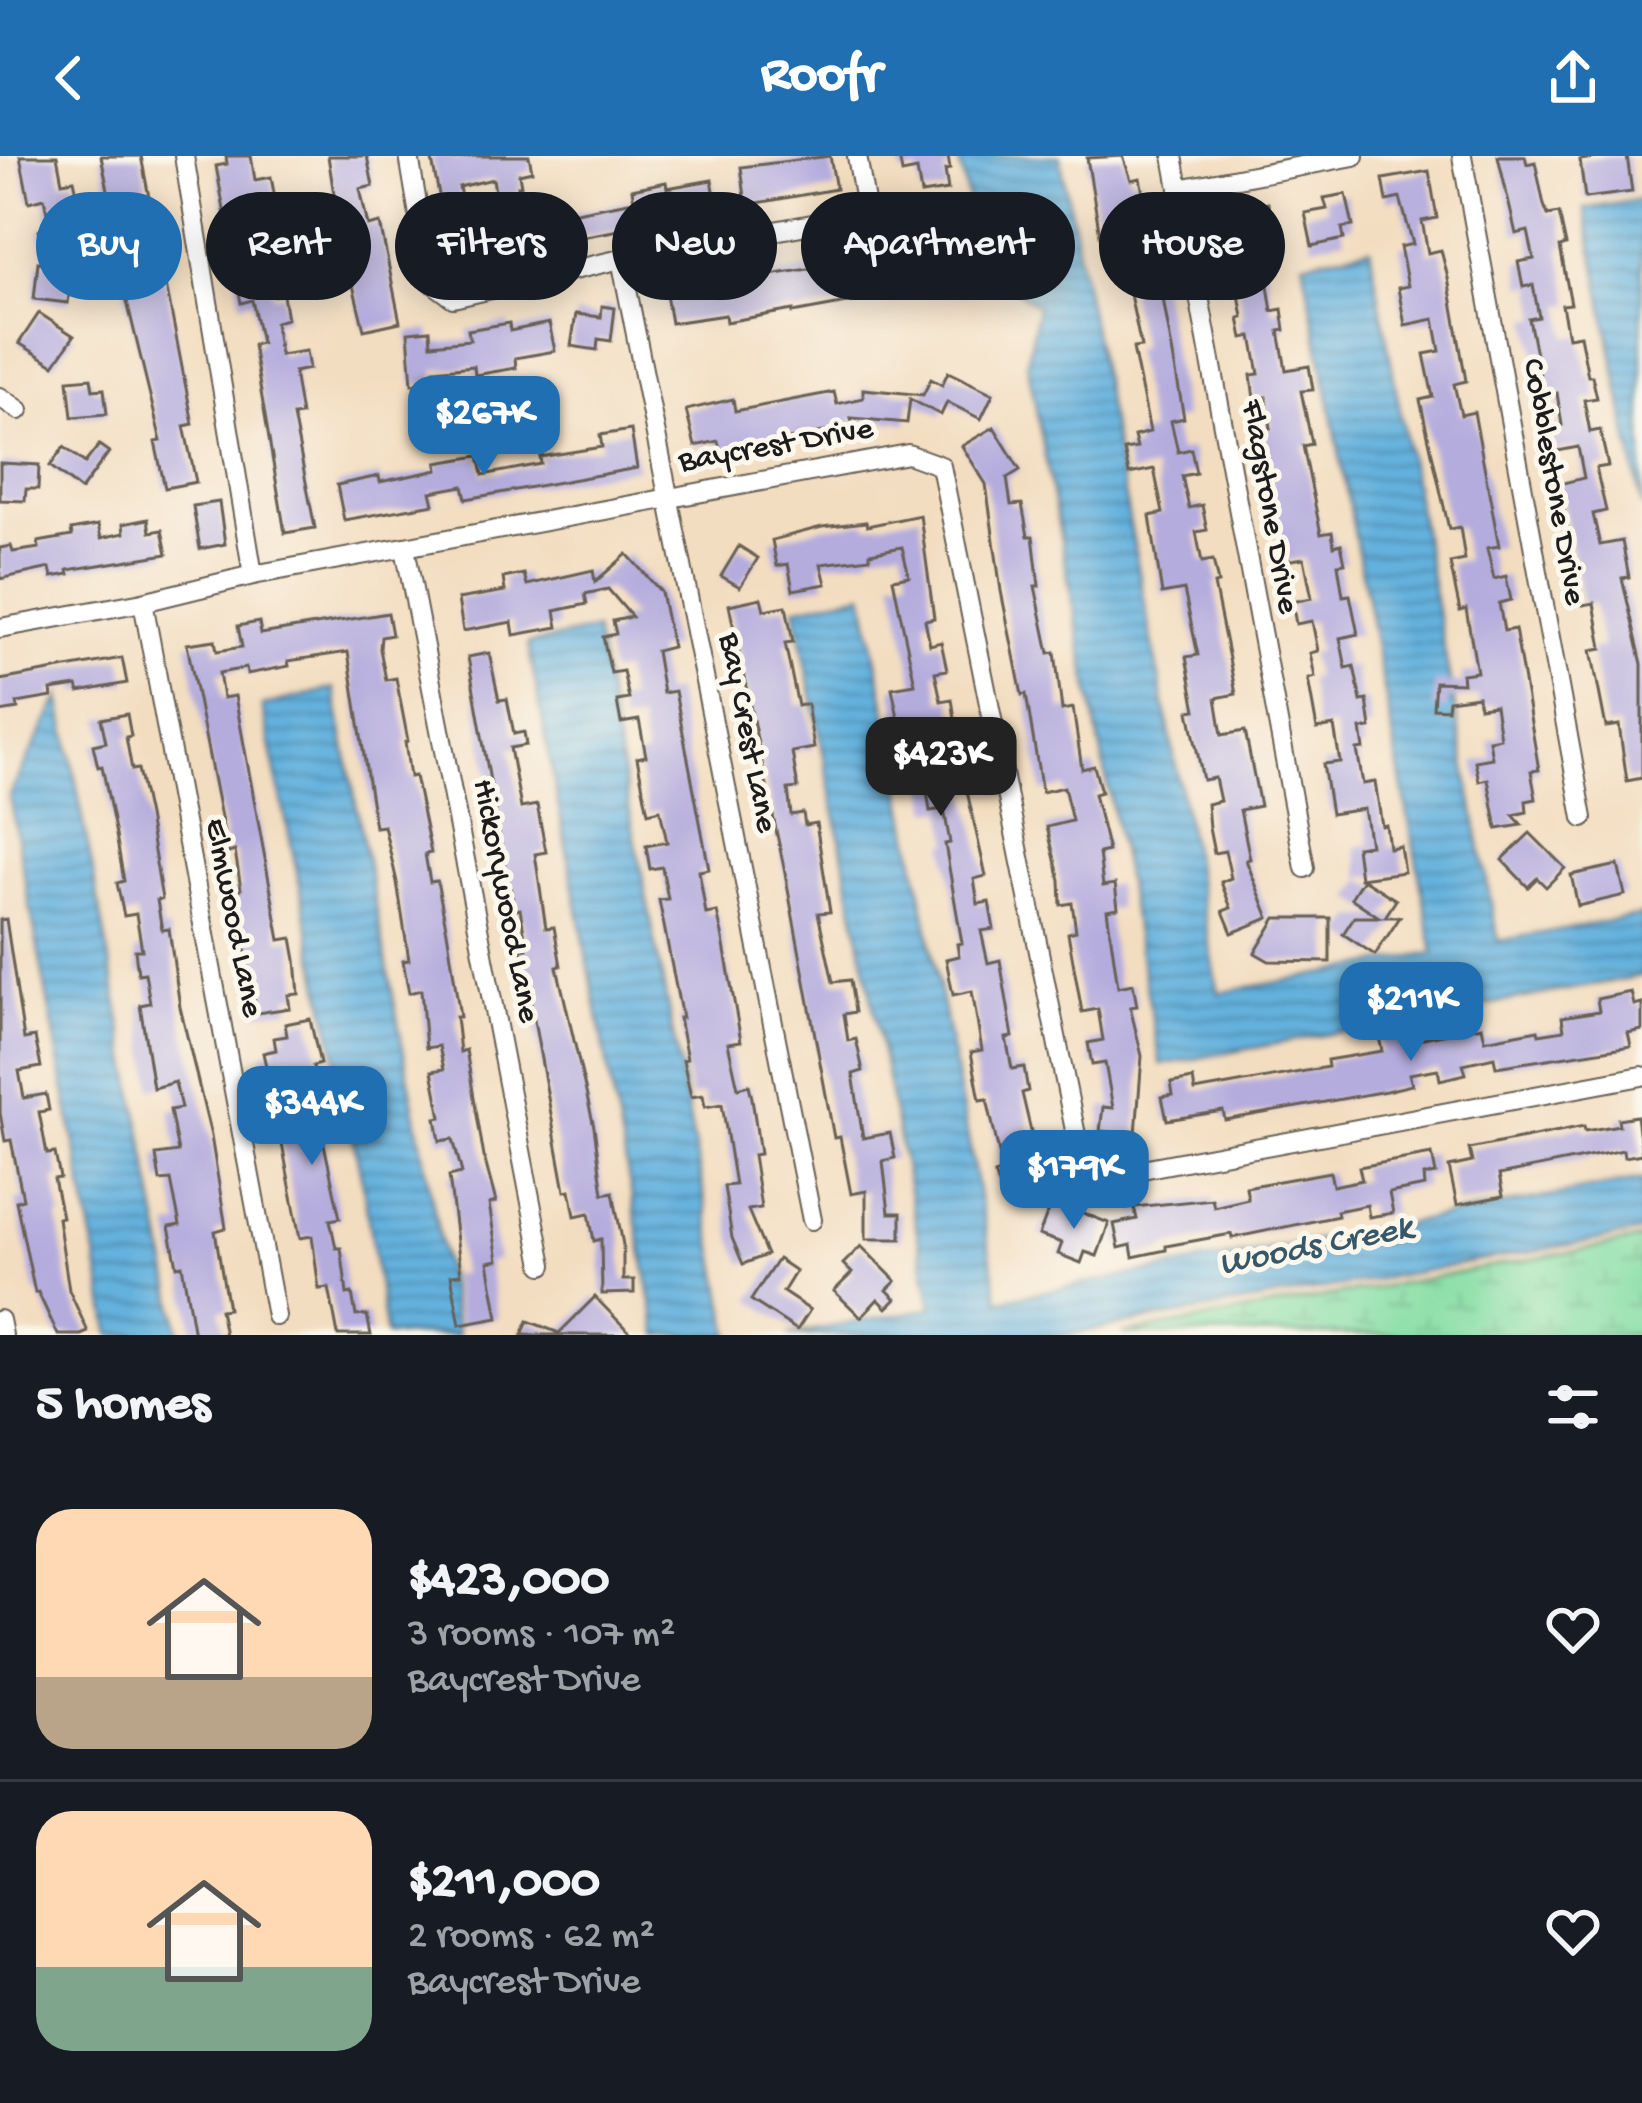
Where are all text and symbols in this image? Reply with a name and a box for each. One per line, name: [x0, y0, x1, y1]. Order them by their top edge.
icon: back: [36, 45, 102, 111]
icon: share: [1540, 45, 1606, 111]
text: Roofr: [761, 46, 881, 110]
chip: Buy: [36, 192, 182, 300]
chip: Rent: [206, 192, 371, 300]
chip: Filters: [395, 192, 588, 300]
chip: New: [612, 192, 777, 300]
chip: Apartment: [801, 192, 1075, 300]
chip: House: [1099, 192, 1285, 300]
street label: Cobblestone Drive: [1512, 356, 1593, 609]
pin: $267K: [400, 376, 568, 478]
text: $267K: [435, 392, 533, 438]
street label: Flagstone Drive: [1230, 396, 1306, 618]
street label: Baycrest Drive: [675, 411, 877, 483]
street label: Bay Crest Lane: [708, 629, 784, 837]
pin: $423K: [857, 717, 1025, 819]
text: $423K: [893, 733, 989, 779]
street label: Hickorywood Lane: [462, 776, 546, 1027]
street label: Elmwood Lane: [194, 816, 270, 1021]
pin: $211K: [1327, 962, 1495, 1064]
text: $211K: [1366, 978, 1456, 1024]
pin: $344K: [228, 1066, 396, 1168]
text: $344K: [264, 1082, 360, 1128]
pin: $179K: [990, 1130, 1158, 1232]
text: $179K: [1027, 1146, 1121, 1192]
water label: Woods Creek: [1216, 1208, 1419, 1288]
icon: filters: [1540, 1374, 1606, 1440]
text: 5 homes: [36, 1377, 210, 1437]
text: $423,000: [408, 1553, 609, 1613]
icon: home: [132, 1557, 276, 1701]
icon: heart: [1540, 1596, 1606, 1662]
text: 3 rooms · 107 m²: [408, 1613, 675, 1659]
text: Baycrest Drive: [408, 1659, 641, 1705]
text: $211,000: [408, 1855, 600, 1915]
icon: home: [132, 1859, 276, 2003]
icon: heart: [1540, 1898, 1606, 1964]
text: 2 rooms · 62 m²: [408, 1915, 655, 1961]
text: Baycrest Drive: [408, 1961, 641, 2007]

